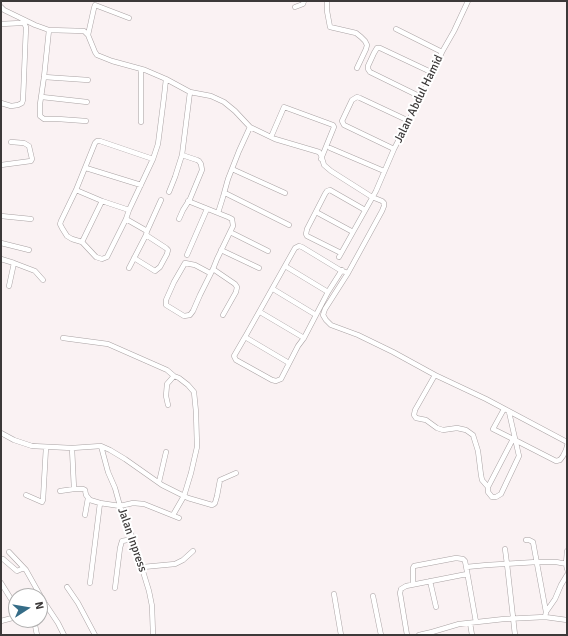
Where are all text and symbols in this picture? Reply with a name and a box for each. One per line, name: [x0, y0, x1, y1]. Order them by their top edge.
street label: Jalan Abdul Hamid: [391, 53, 447, 145]
street label: Jalan Inpress: [114, 506, 150, 574]
north arrow: [8, 588, 48, 628]
text: N: [32, 601, 46, 611]

